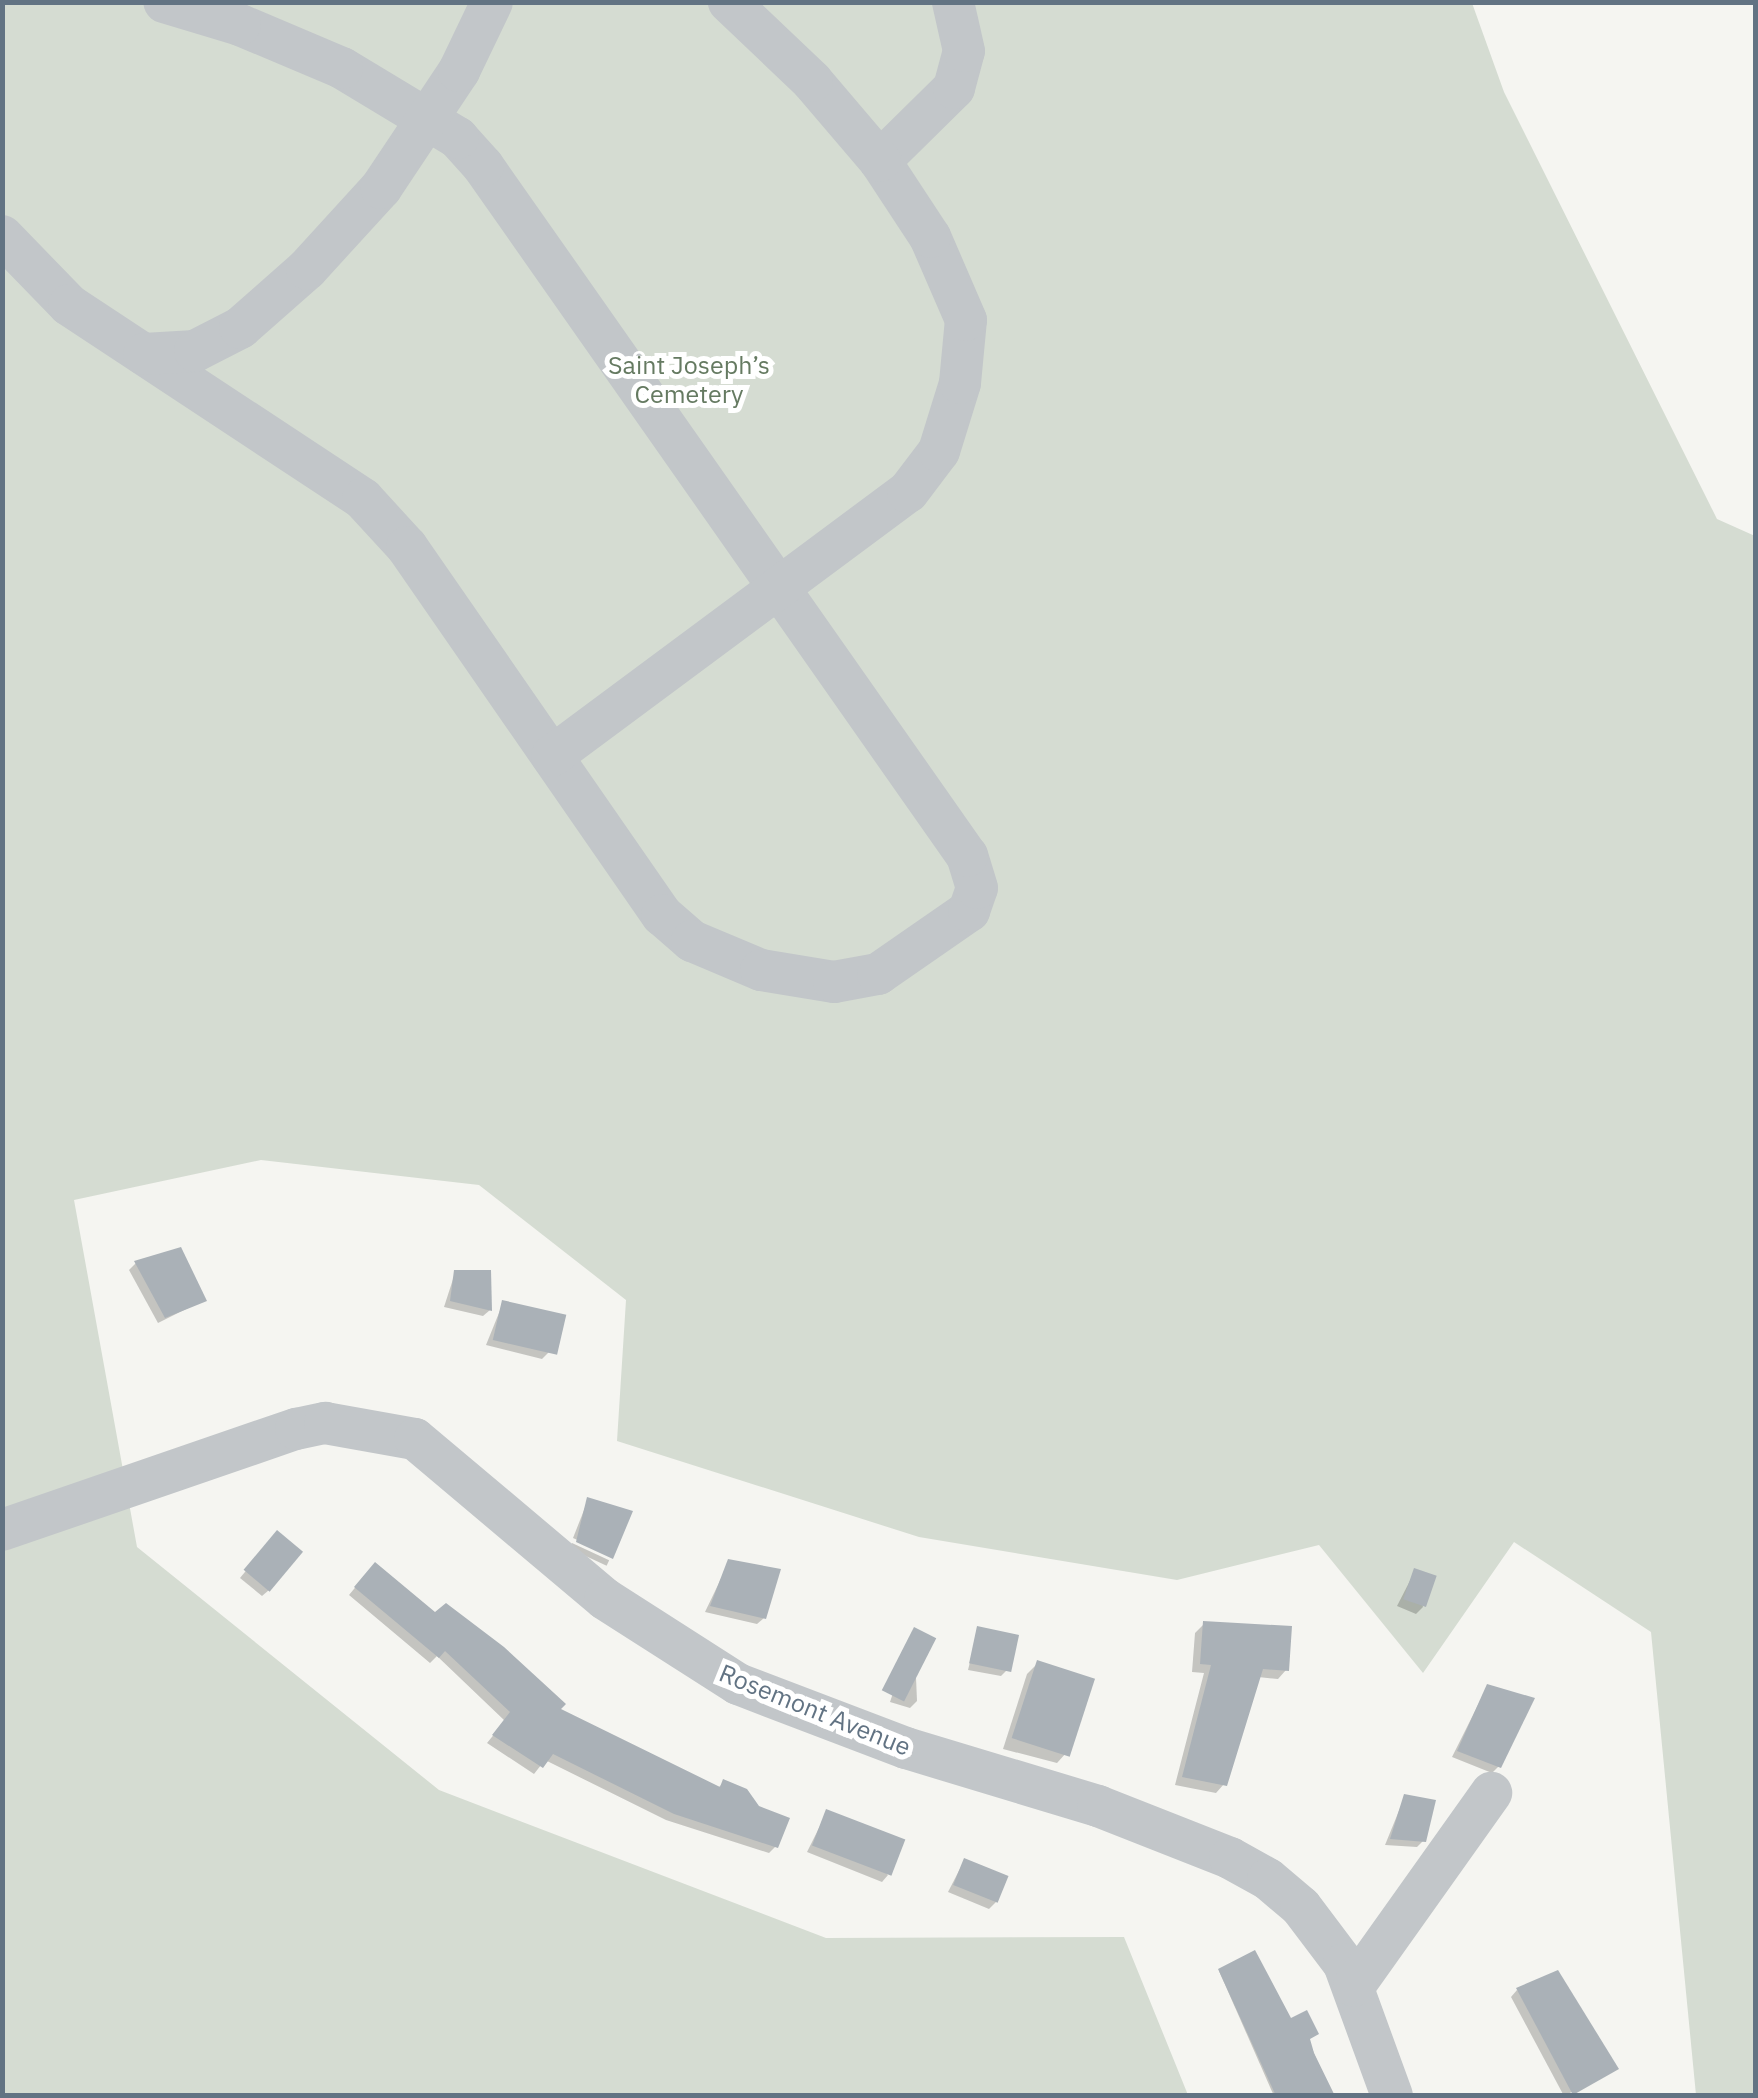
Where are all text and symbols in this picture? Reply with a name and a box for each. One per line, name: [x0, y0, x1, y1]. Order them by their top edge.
park label: Saint Joseph’s Cemetery: [608, 351, 770, 410]
street label: Rosemont Avenue: [715, 1658, 915, 1762]

